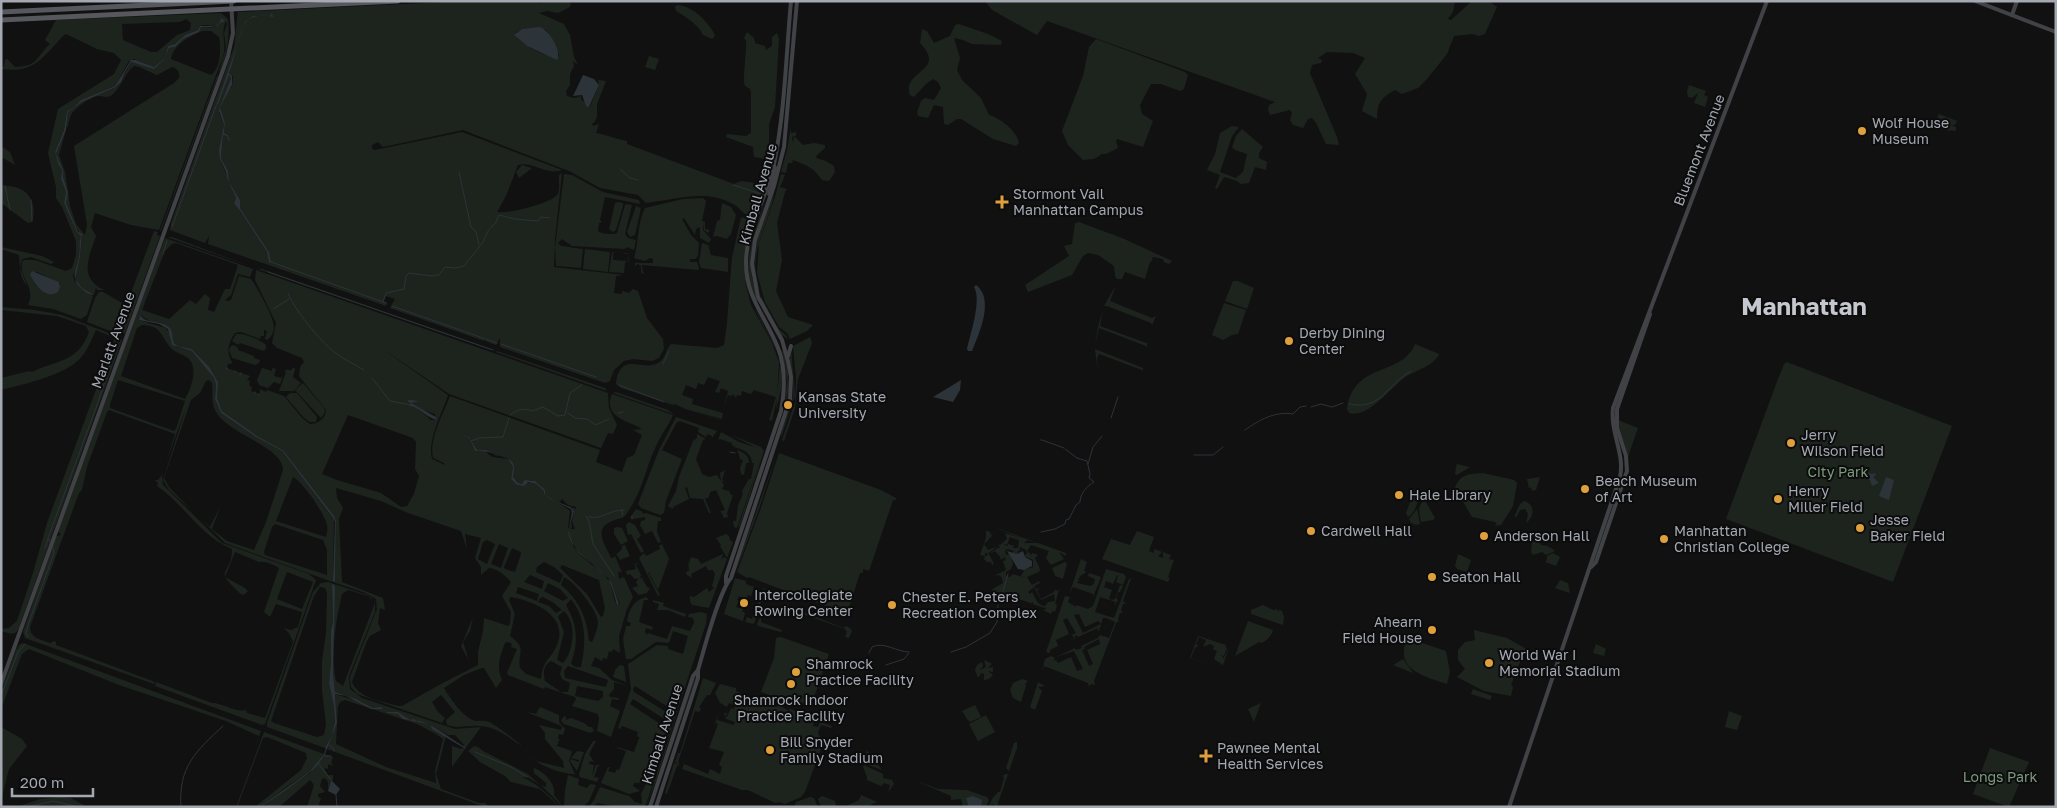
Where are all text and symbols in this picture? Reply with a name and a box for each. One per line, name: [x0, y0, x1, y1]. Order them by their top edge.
street label: Bluemont Avenue: [1669, 92, 1728, 208]
place label: Wolf House Museum: [1872, 114, 1949, 147]
marker: Wolf House Museum: [1856, 125, 1868, 137]
street label: Kimball Avenue: [735, 141, 780, 246]
place label: Stormont Vail Manhattan Campus: [1013, 185, 1143, 218]
marker: Stormont Vail Manhattan Campus: [995, 195, 1009, 209]
street label: Marlatt Avenue: [87, 289, 138, 390]
district label: Manhattan: [1741, 291, 1867, 320]
place label: Derby Dining Center: [1299, 324, 1385, 357]
marker: Derby Dining Center: [1283, 335, 1295, 347]
place label: Kansas State University: [798, 388, 886, 421]
marker: Kansas State University: [782, 399, 794, 411]
place label: Jerry Wilson Field: [1801, 426, 1884, 459]
marker: Jerry Wilson Field: [1785, 437, 1797, 449]
park label: City Park: [1808, 463, 1868, 480]
place label: Beach Museum of Art: [1595, 472, 1697, 505]
place label: Henry Miller Field: [1788, 482, 1863, 515]
marker: Beach Museum of Art: [1579, 483, 1591, 495]
place label: Hale Library: [1409, 486, 1491, 503]
marker: Hale Library: [1393, 489, 1405, 501]
marker: Henry Miller Field: [1772, 493, 1784, 505]
place label: Jesse Baker Field: [1870, 511, 1945, 544]
place label: Cardwell Hall: [1321, 522, 1412, 539]
place label: Manhattan Christian College: [1674, 522, 1790, 555]
marker: Jesse Baker Field: [1854, 522, 1866, 534]
marker: Cardwell Hall: [1305, 525, 1317, 537]
place label: Anderson Hall: [1494, 527, 1590, 544]
marker: Anderson Hall: [1478, 530, 1490, 542]
marker: Manhattan Christian College: [1658, 533, 1670, 545]
place label: Seaton Hall: [1442, 568, 1520, 585]
marker: Seaton Hall: [1426, 571, 1438, 583]
place label: Intercollegiate Rowing Center: [754, 586, 853, 619]
place label: Chester E. Peters Recreation Complex: [902, 588, 1037, 621]
marker: Intercollegiate Rowing Center: [738, 597, 750, 609]
marker: Chester E. Peters Recreation Complex: [886, 599, 898, 611]
place label: Ahearn Field House: [1342, 613, 1422, 646]
marker: Ahearn Field House: [1426, 624, 1438, 636]
place label: World War I Memorial Stadium: [1499, 646, 1620, 679]
place label: Shamrock Practice Facility: [806, 655, 914, 688]
marker: World War I Memorial Stadium: [1483, 657, 1495, 669]
marker: Shamrock Practice Facility: [790, 666, 802, 678]
marker: Shamrock Indoor Practice Facility: [785, 678, 797, 690]
street label: Kimball Avenue: [637, 682, 686, 786]
place label: Shamrock Indoor Practice Facility: [734, 691, 849, 724]
place label: Bill Snyder Family Stadium: [780, 733, 883, 766]
place label: Pawnee Mental Health Services: [1217, 739, 1323, 772]
marker: Bill Snyder Family Stadium: [764, 744, 776, 756]
marker: Pawnee Mental Health Services: [1199, 749, 1213, 763]
scale bar: [12, 766, 94, 798]
park label: Longs Park: [1963, 768, 2037, 785]
text: 200 m: [20, 773, 64, 791]

